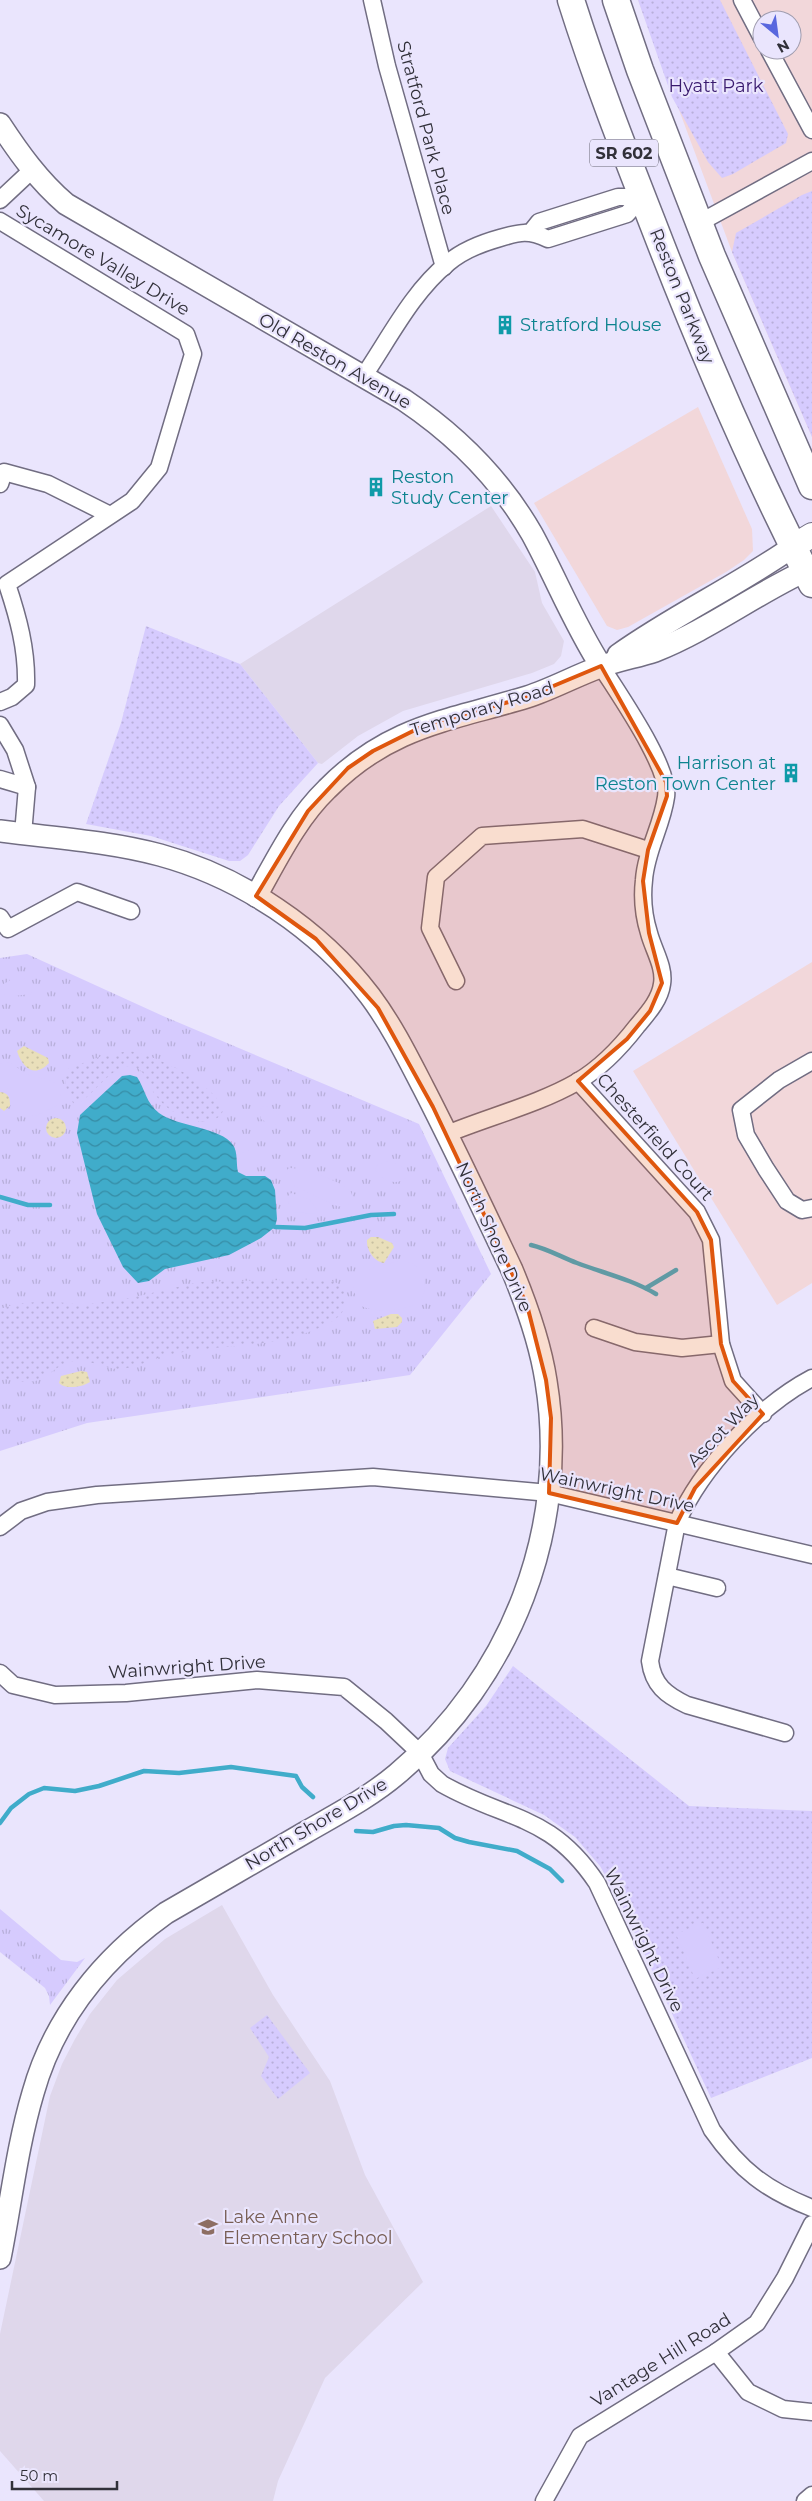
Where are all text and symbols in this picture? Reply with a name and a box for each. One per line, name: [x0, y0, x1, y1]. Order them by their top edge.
north arrow: [752, 10, 802, 60]
text: N: [774, 36, 793, 57]
street label: Stratford Park Place: [392, 39, 460, 217]
park label: Hyatt Park: [669, 75, 764, 97]
road number: SR 602: [590, 140, 658, 167]
street label: Sycamore Valley Drive: [12, 199, 194, 321]
street label: Reston Parkway: [645, 225, 719, 367]
street label: Old Reston Avenue: [255, 308, 415, 414]
building icon: Stratford House: [494, 314, 516, 336]
place label: Stratford House: [520, 314, 662, 336]
place label: Reston Study Center: [391, 466, 509, 509]
building icon: Reston Study Center: [365, 476, 387, 498]
street label: Temporary Road: [408, 677, 556, 741]
place label: Harrison at Reston Town Center: [595, 752, 776, 795]
building icon: Harrison at Reston Town Center: [780, 762, 802, 784]
street label: Chesterfield Court: [592, 1069, 718, 1205]
street label: North Shore Drive: [451, 1159, 537, 1316]
street label: Ascot Way: [682, 1388, 764, 1471]
street label: Wainwright Drive: [538, 1463, 697, 1517]
street label: Wainwright Drive: [107, 1651, 267, 1683]
street label: North Shore Drive: [241, 1773, 391, 1875]
street label: Wainwright Drive: [600, 1864, 689, 2016]
place label: Lake Anne Elementary School: [223, 2206, 393, 2249]
school or university icon: Lake Anne Elementary School: [197, 2216, 219, 2238]
street label: Vantage Hill Road: [587, 2308, 735, 2412]
scale bar: [12, 2458, 118, 2490]
text: 50 m: [20, 2466, 58, 2485]

